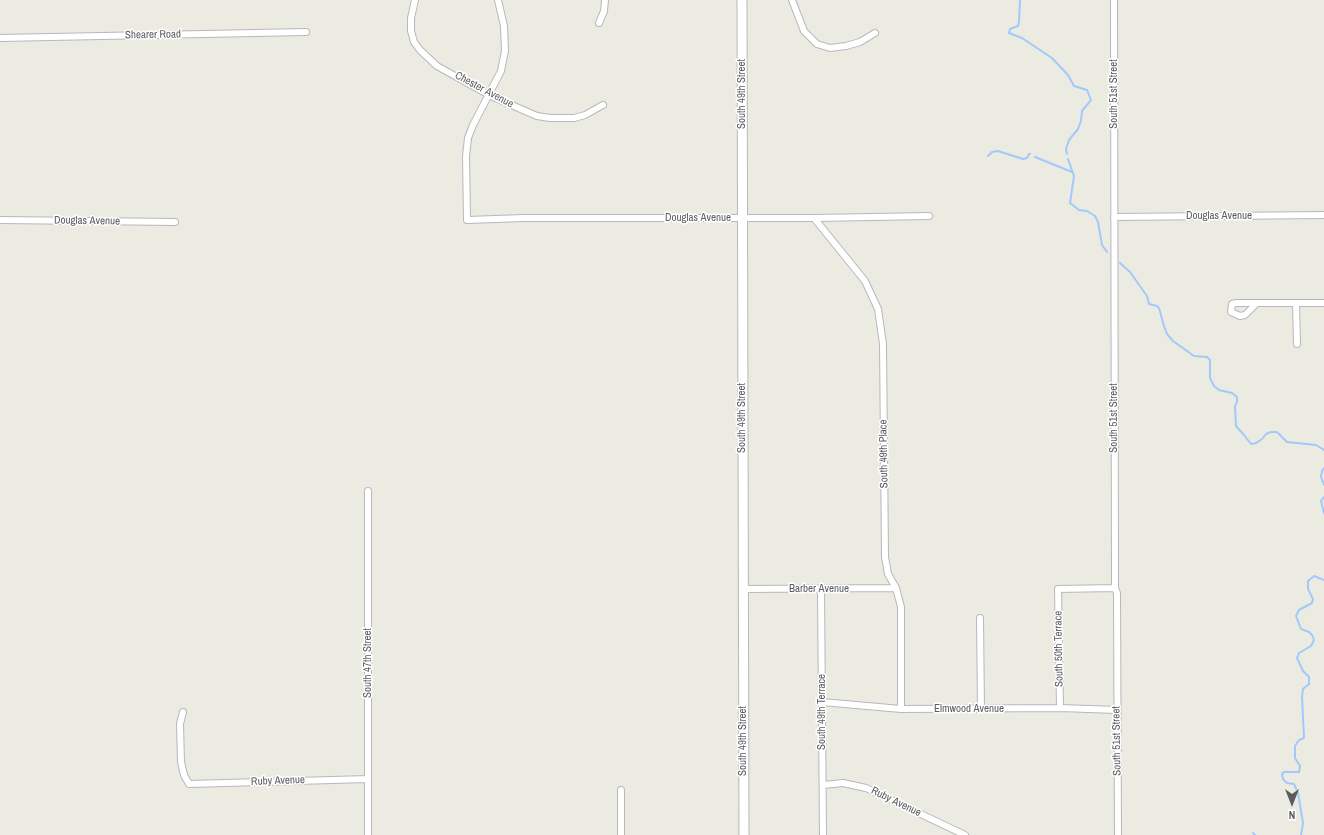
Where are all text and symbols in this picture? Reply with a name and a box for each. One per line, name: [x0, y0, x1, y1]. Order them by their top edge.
street label: Shearer Road: [125, 28, 181, 42]
street label: South 49th Street: [735, 59, 749, 129]
street label: South 51st Street: [1107, 59, 1121, 129]
street label: Chester Avenue: [452, 69, 516, 111]
street label: Douglas Avenue: [1186, 209, 1252, 223]
street label: Douglas Avenue: [665, 211, 731, 225]
street label: Douglas Avenue: [54, 214, 120, 228]
street label: South 49th Street: [735, 383, 749, 453]
street label: South 51st Street: [1107, 383, 1121, 453]
street label: South 49th Place: [877, 420, 891, 488]
street label: Barber Avenue: [789, 582, 849, 596]
street label: South 50th Terrace: [1052, 611, 1066, 687]
street label: South 47th Street: [361, 628, 375, 698]
street label: South 49th Terrace: [815, 674, 829, 750]
street label: Elmwood Avenue: [934, 702, 1004, 716]
street label: South 49th Street: [736, 706, 750, 776]
street label: South 51st Street: [1110, 706, 1124, 776]
street label: Ruby Avenue: [251, 773, 305, 789]
north arrow: [1272, 783, 1312, 823]
street label: Ruby Avenue: [869, 784, 923, 820]
text: N: [1289, 808, 1295, 822]

